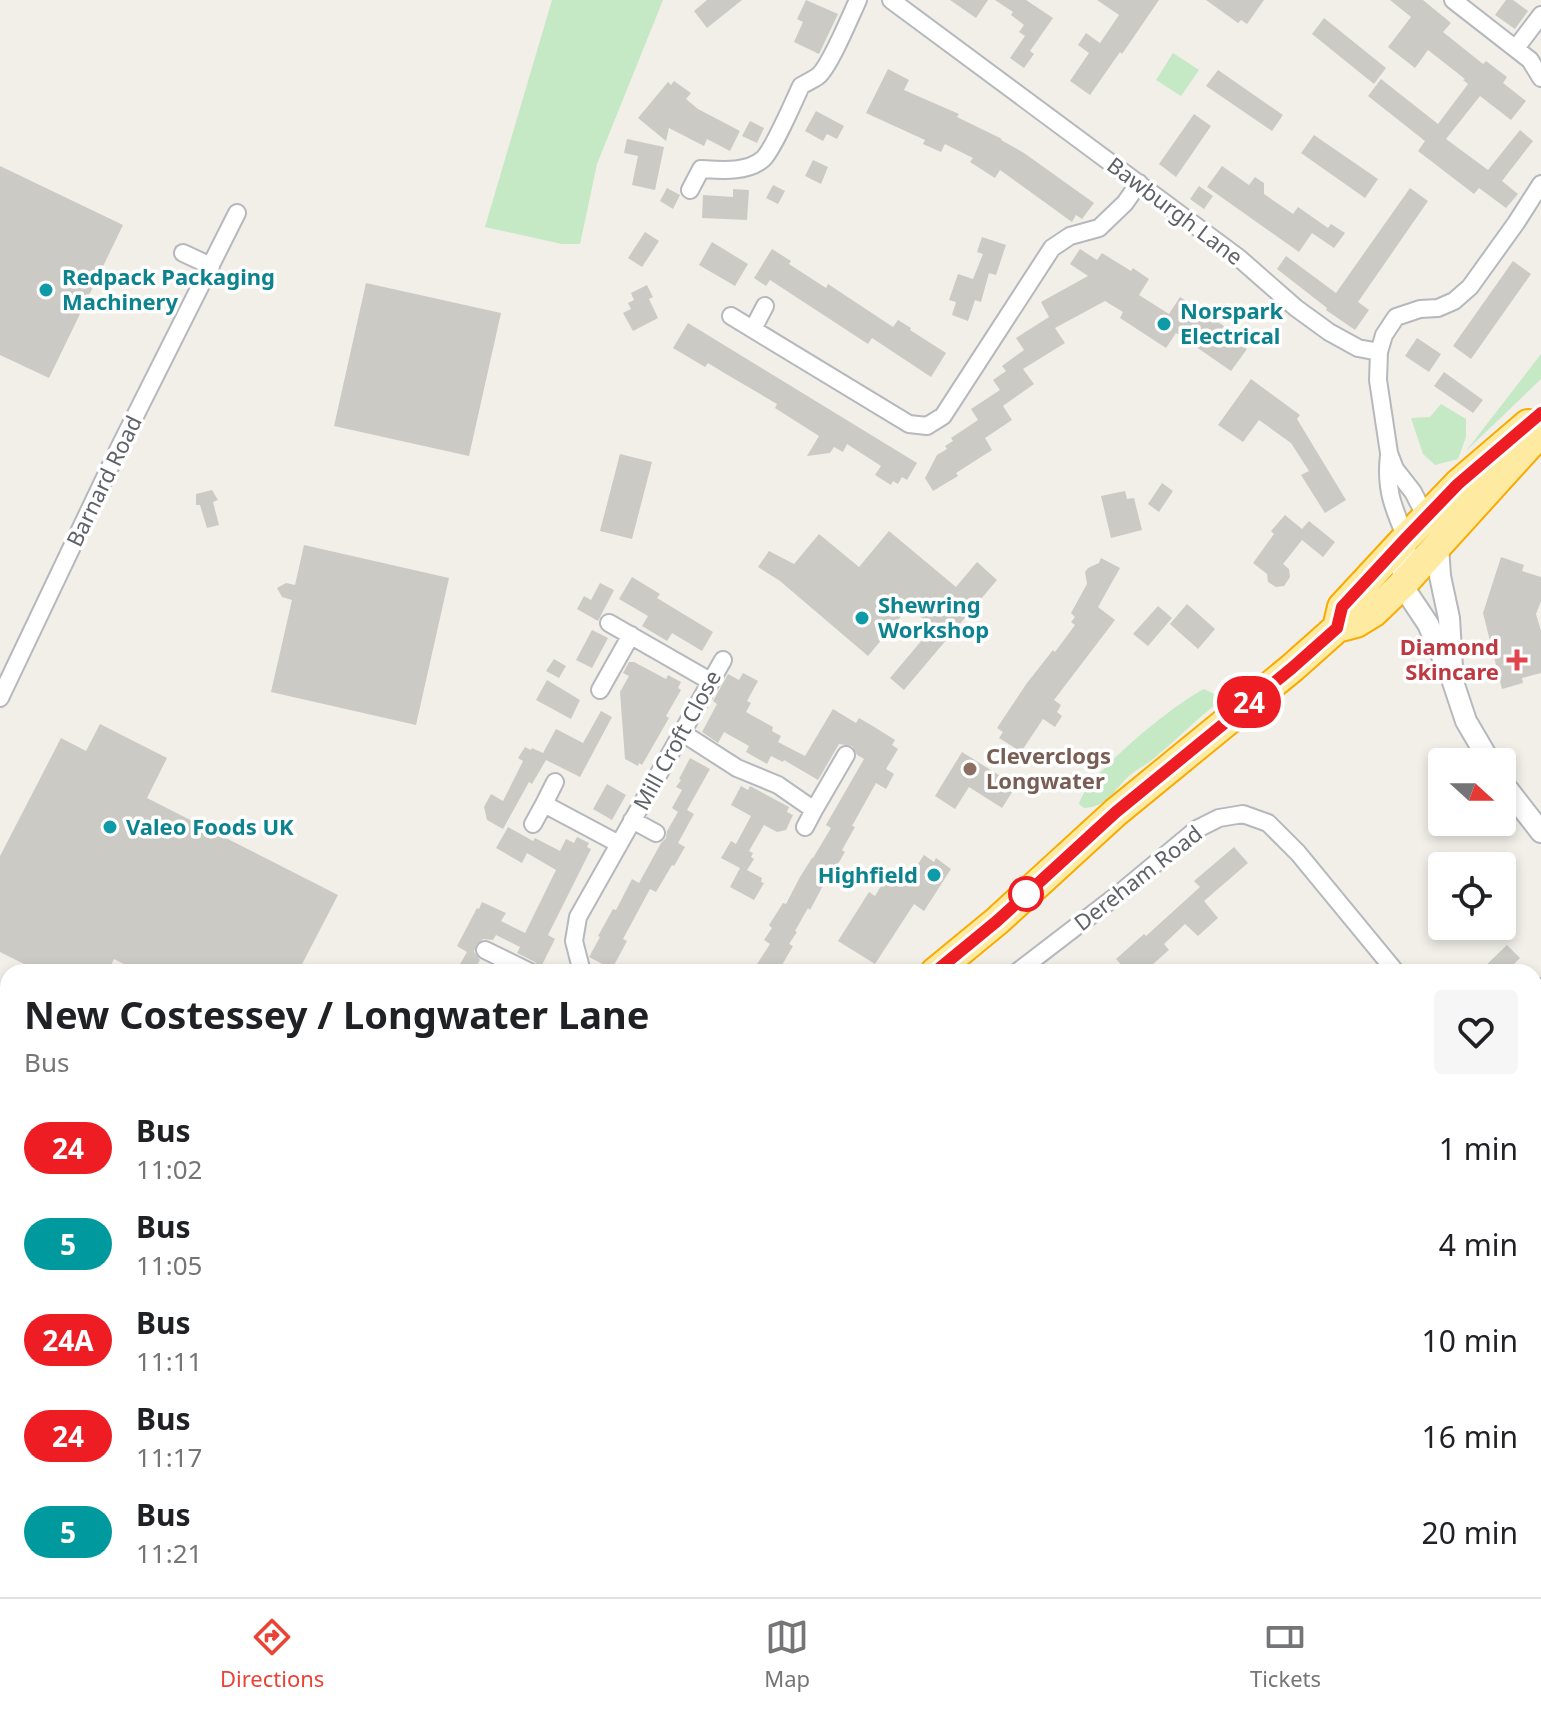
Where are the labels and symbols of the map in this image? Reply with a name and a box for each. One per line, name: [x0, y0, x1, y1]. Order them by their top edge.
street label: Bawburgh Lane: [1102, 149, 1250, 271]
place label: Redpack Packaging Machinery: [62, 261, 275, 316]
marker: Redpack Packaging Machinery: [37, 281, 55, 299]
place label: Norspark Electrical: [1180, 295, 1283, 350]
marker: Norspark Electrical: [1155, 315, 1173, 333]
street label: Barnard Road: [58, 410, 148, 551]
place label: Shewring Workshop: [878, 589, 989, 644]
marker: Shewring Workshop: [853, 609, 871, 627]
place label: Diamond Skincare: [1400, 631, 1499, 686]
marker: Diamond Skincare: [1506, 649, 1528, 671]
street label: Mill Croft Close: [625, 664, 727, 815]
line badge: 24: [1213, 676, 1285, 728]
place label: Cleverclogs Longwater: [986, 740, 1111, 795]
north arrow: [1428, 748, 1516, 836]
marker: Cleverclogs Longwater: [961, 760, 979, 778]
place label: Valeo Foods UK: [126, 811, 294, 841]
marker: Valeo Foods UK: [101, 818, 119, 836]
street label: Dereham Road: [1067, 818, 1208, 937]
place label: Highfield: [818, 859, 918, 889]
marker: Highfield: [925, 866, 943, 884]
unlabelled marker: [1009, 877, 1043, 911]

